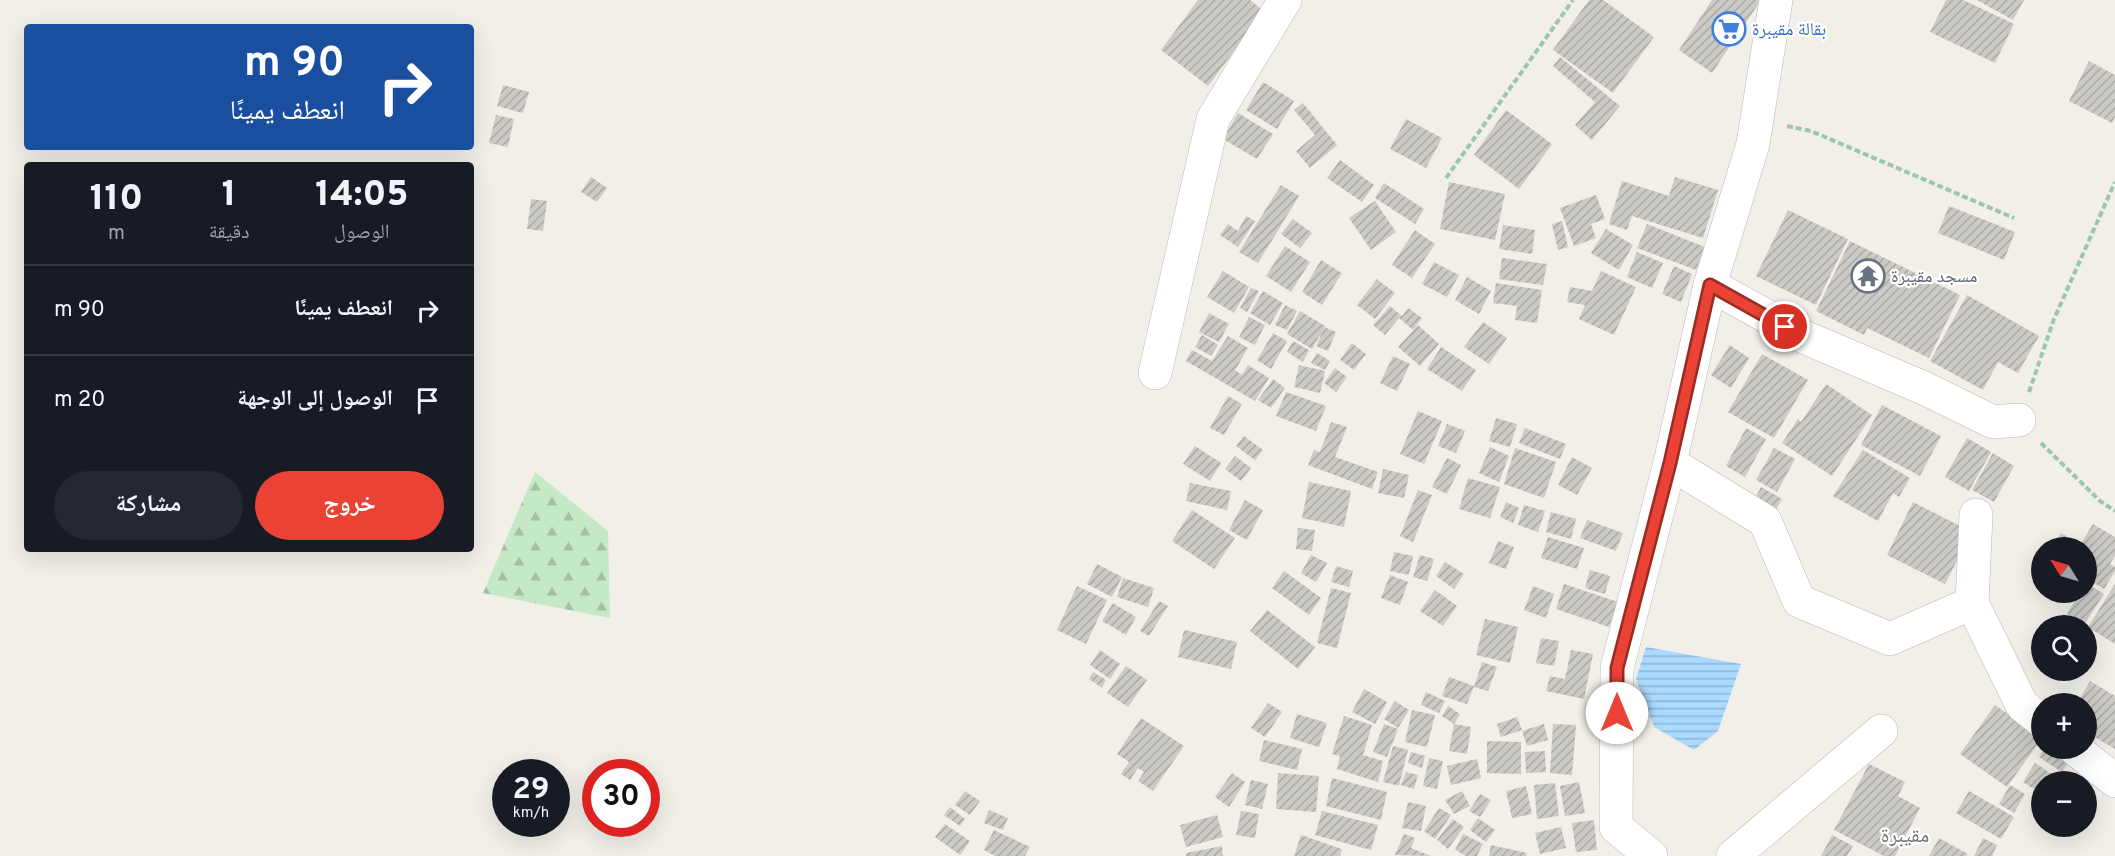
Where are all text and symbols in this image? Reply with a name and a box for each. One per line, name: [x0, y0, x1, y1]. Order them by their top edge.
supermarket icon: بقالة مقيبرة: [1711, 11, 1747, 47]
place label: بقالة مقيبرة: [1752, 19, 1826, 42]
text: 90 m: [244, 38, 345, 91]
icon: right: [366, 48, 444, 126]
text: انعطف يمينًا: [230, 95, 345, 129]
text: 1: [222, 173, 236, 219]
text: 14:05: [315, 173, 408, 219]
text: 110: [90, 177, 143, 223]
text: دقيقة: [209, 220, 249, 246]
text: الوصول: [334, 220, 389, 246]
text: m: [108, 221, 125, 247]
temple icon: مسجد مقيبرة: [1850, 258, 1886, 294]
place label: مسجد مقيبرة: [1891, 266, 1977, 289]
icon: right: [411, 294, 444, 327]
text: انعطف يمينًا: [294, 296, 393, 323]
text: 90 m: [54, 297, 105, 324]
pin: [1759, 301, 1810, 352]
icon: arrive: [1768, 310, 1801, 343]
icon: arrive: [411, 384, 444, 417]
text: الوصول إلى الوجهة: [237, 386, 393, 413]
text: 20 m: [54, 387, 105, 414]
button: مشاركة: [54, 471, 243, 540]
button: خروج: [255, 471, 444, 540]
north arrow: [2031, 537, 2097, 603]
map controls: [2031, 537, 2097, 837]
button: search: [2031, 615, 2097, 681]
position arrow: [1585, 681, 1649, 745]
button: +: [2031, 693, 2097, 759]
speed limit sign: 30: [582, 759, 660, 837]
button: −: [2031, 771, 2097, 837]
text: 29: [513, 772, 549, 809]
text: km/h: [513, 804, 549, 823]
district label: مقيبرة: [1881, 823, 1929, 850]

